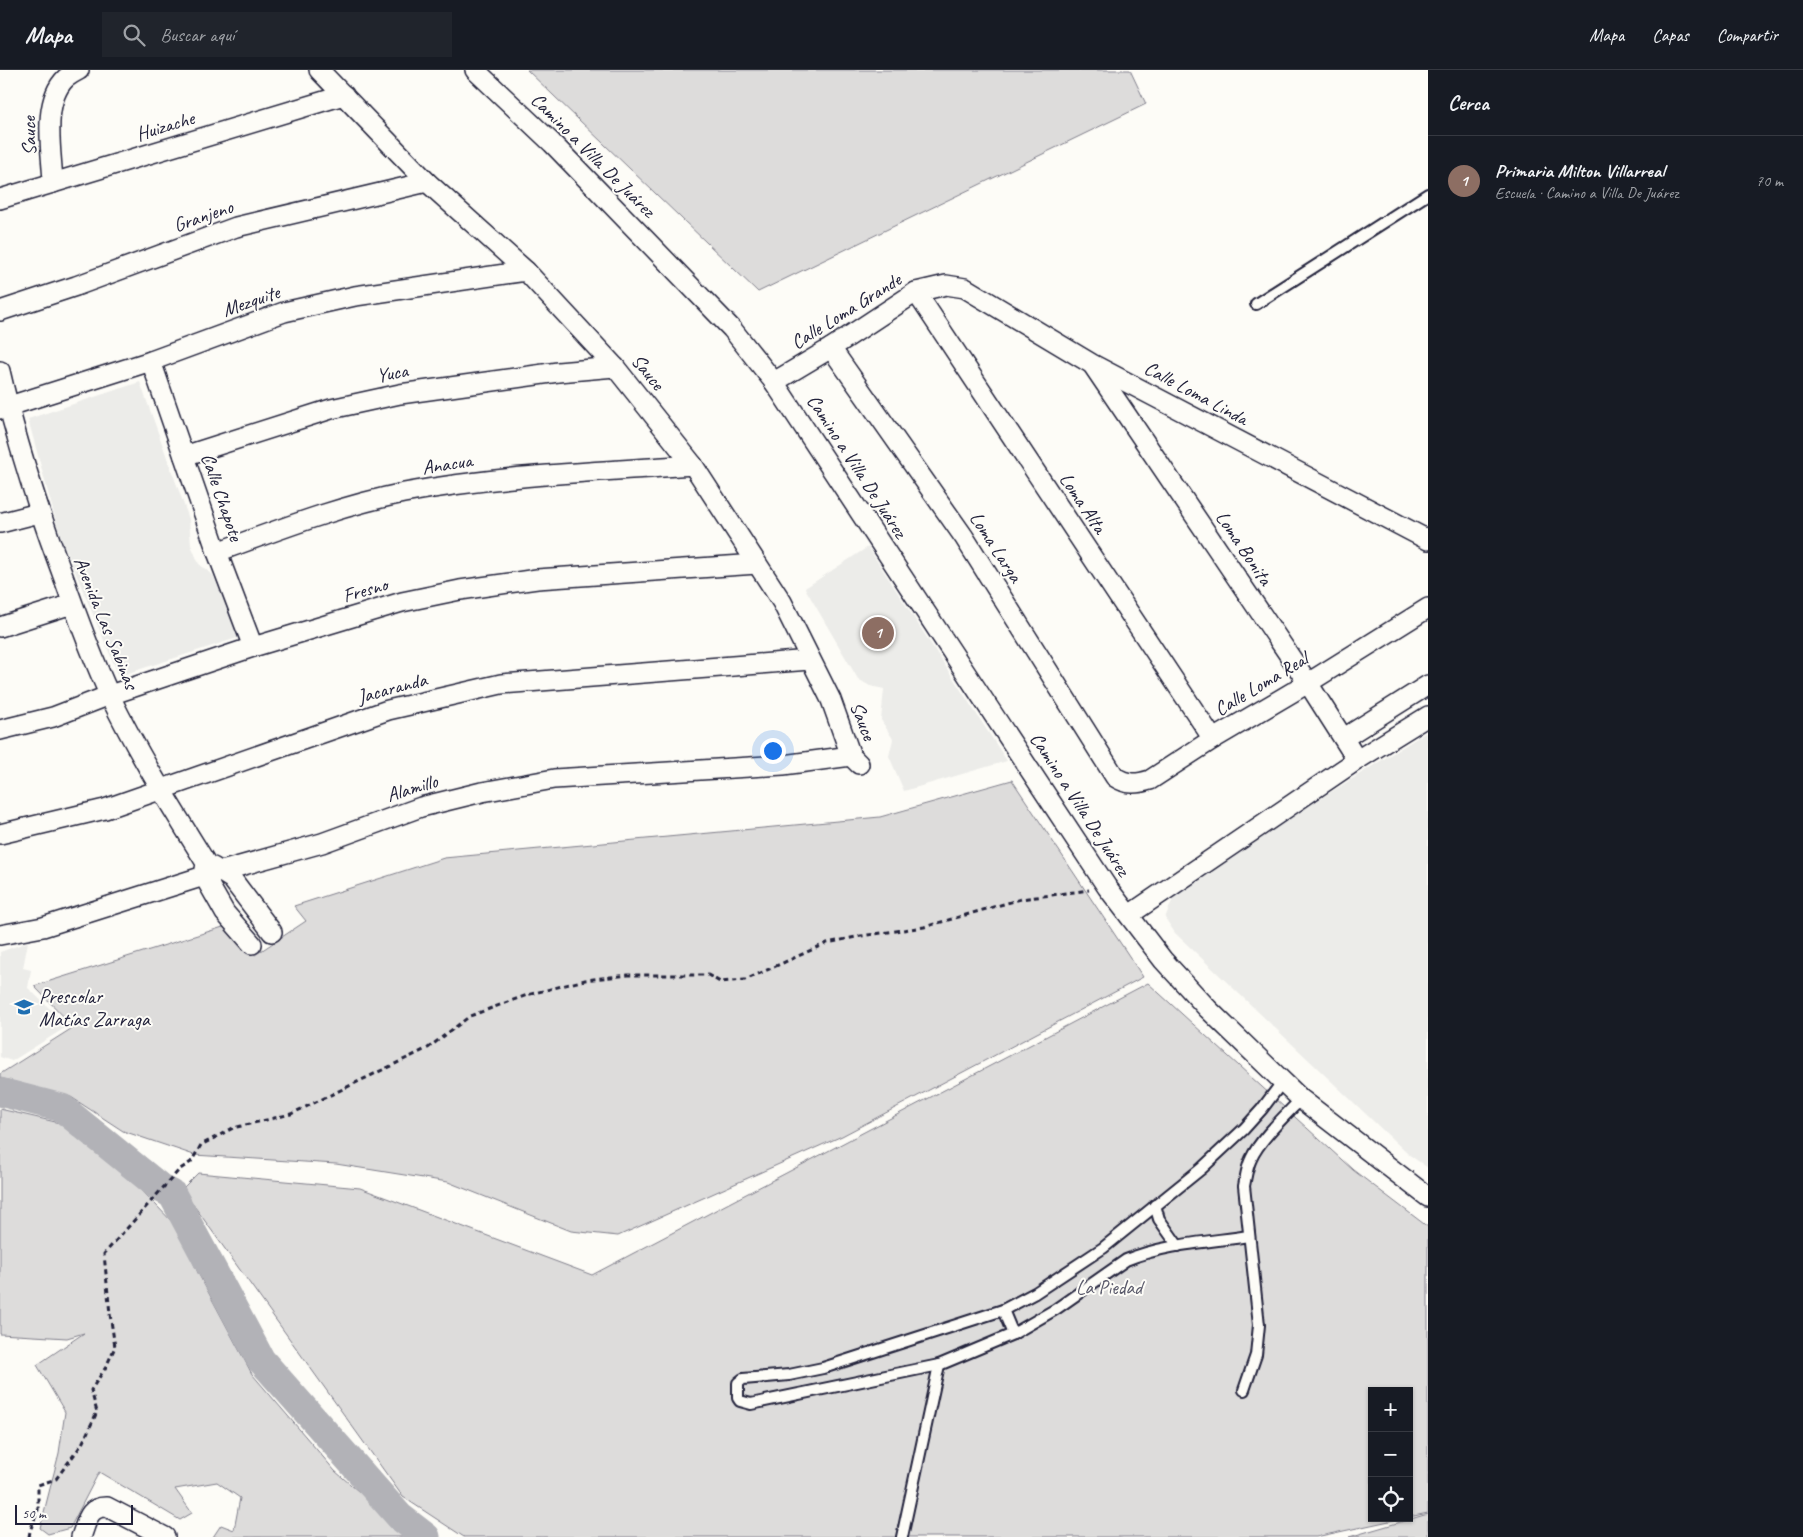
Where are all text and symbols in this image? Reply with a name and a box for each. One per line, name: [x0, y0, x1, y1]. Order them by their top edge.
search box: [102, 12, 452, 57]
text: Mapa: [25, 20, 72, 50]
icon: search: [120, 21, 148, 49]
text: Buscar aquí: [160, 23, 235, 47]
text: Mapa: [1589, 24, 1624, 46]
text: Capas: [1652, 24, 1689, 46]
text: Compartir: [1717, 24, 1778, 46]
street label: Camino a Villa De Juárez: [525, 87, 662, 224]
text: Cerca: [1448, 90, 1489, 116]
street label: Huizache: [133, 105, 199, 147]
street label: Sauce: [16, 115, 42, 156]
text: Primaria Milton Villarreal: [1495, 159, 1665, 183]
text: 1: [1460, 171, 1468, 191]
text: 70 m: [1756, 171, 1783, 191]
text: Escuela · Camino a Villa De Juárez: [1495, 183, 1679, 203]
street label: Granjeno: [170, 194, 237, 238]
street label: Calle Loma Grande: [786, 266, 907, 355]
street label: Mezquite: [219, 279, 284, 322]
street label: Sauce: [626, 349, 671, 396]
street label: Calle Loma Linda: [1140, 355, 1254, 432]
street label: Yuca: [374, 358, 412, 388]
street label: Camino a Villa De Juárez: [801, 390, 914, 544]
street label: Anacua: [420, 447, 476, 480]
street label: Calle Chapote: [195, 450, 249, 545]
street label: Loma Alta: [1054, 468, 1113, 540]
street label: Loma Bonita: [1210, 506, 1279, 592]
street label: Loma Larga: [964, 507, 1029, 588]
street label: Avenida Las Sabinas: [68, 553, 145, 695]
street label: Fresno: [340, 571, 392, 608]
pin: 1: [862, 614, 894, 652]
street label: Calle Loma Real: [1210, 645, 1315, 722]
street label: Jacaranda: [354, 666, 431, 709]
street label: Sauce: [844, 698, 882, 745]
street label: Camino a Villa De Juárez: [1024, 728, 1137, 882]
your location: [760, 738, 786, 764]
street label: Alamillo: [383, 768, 441, 808]
place label: Prescolar Matías Zarraga: [39, 984, 151, 1032]
school or university icon: Prescolar Matías Zarraga: [13, 996, 35, 1018]
park label: La Piedad: [1076, 1275, 1145, 1300]
map controls: [1368, 1387, 1413, 1522]
button: +: [1368, 1387, 1413, 1432]
button: −: [1368, 1432, 1413, 1477]
button: locate: [1368, 1477, 1413, 1522]
scale bar: [15, 1502, 132, 1525]
text: 50 m: [22, 1505, 46, 1522]

